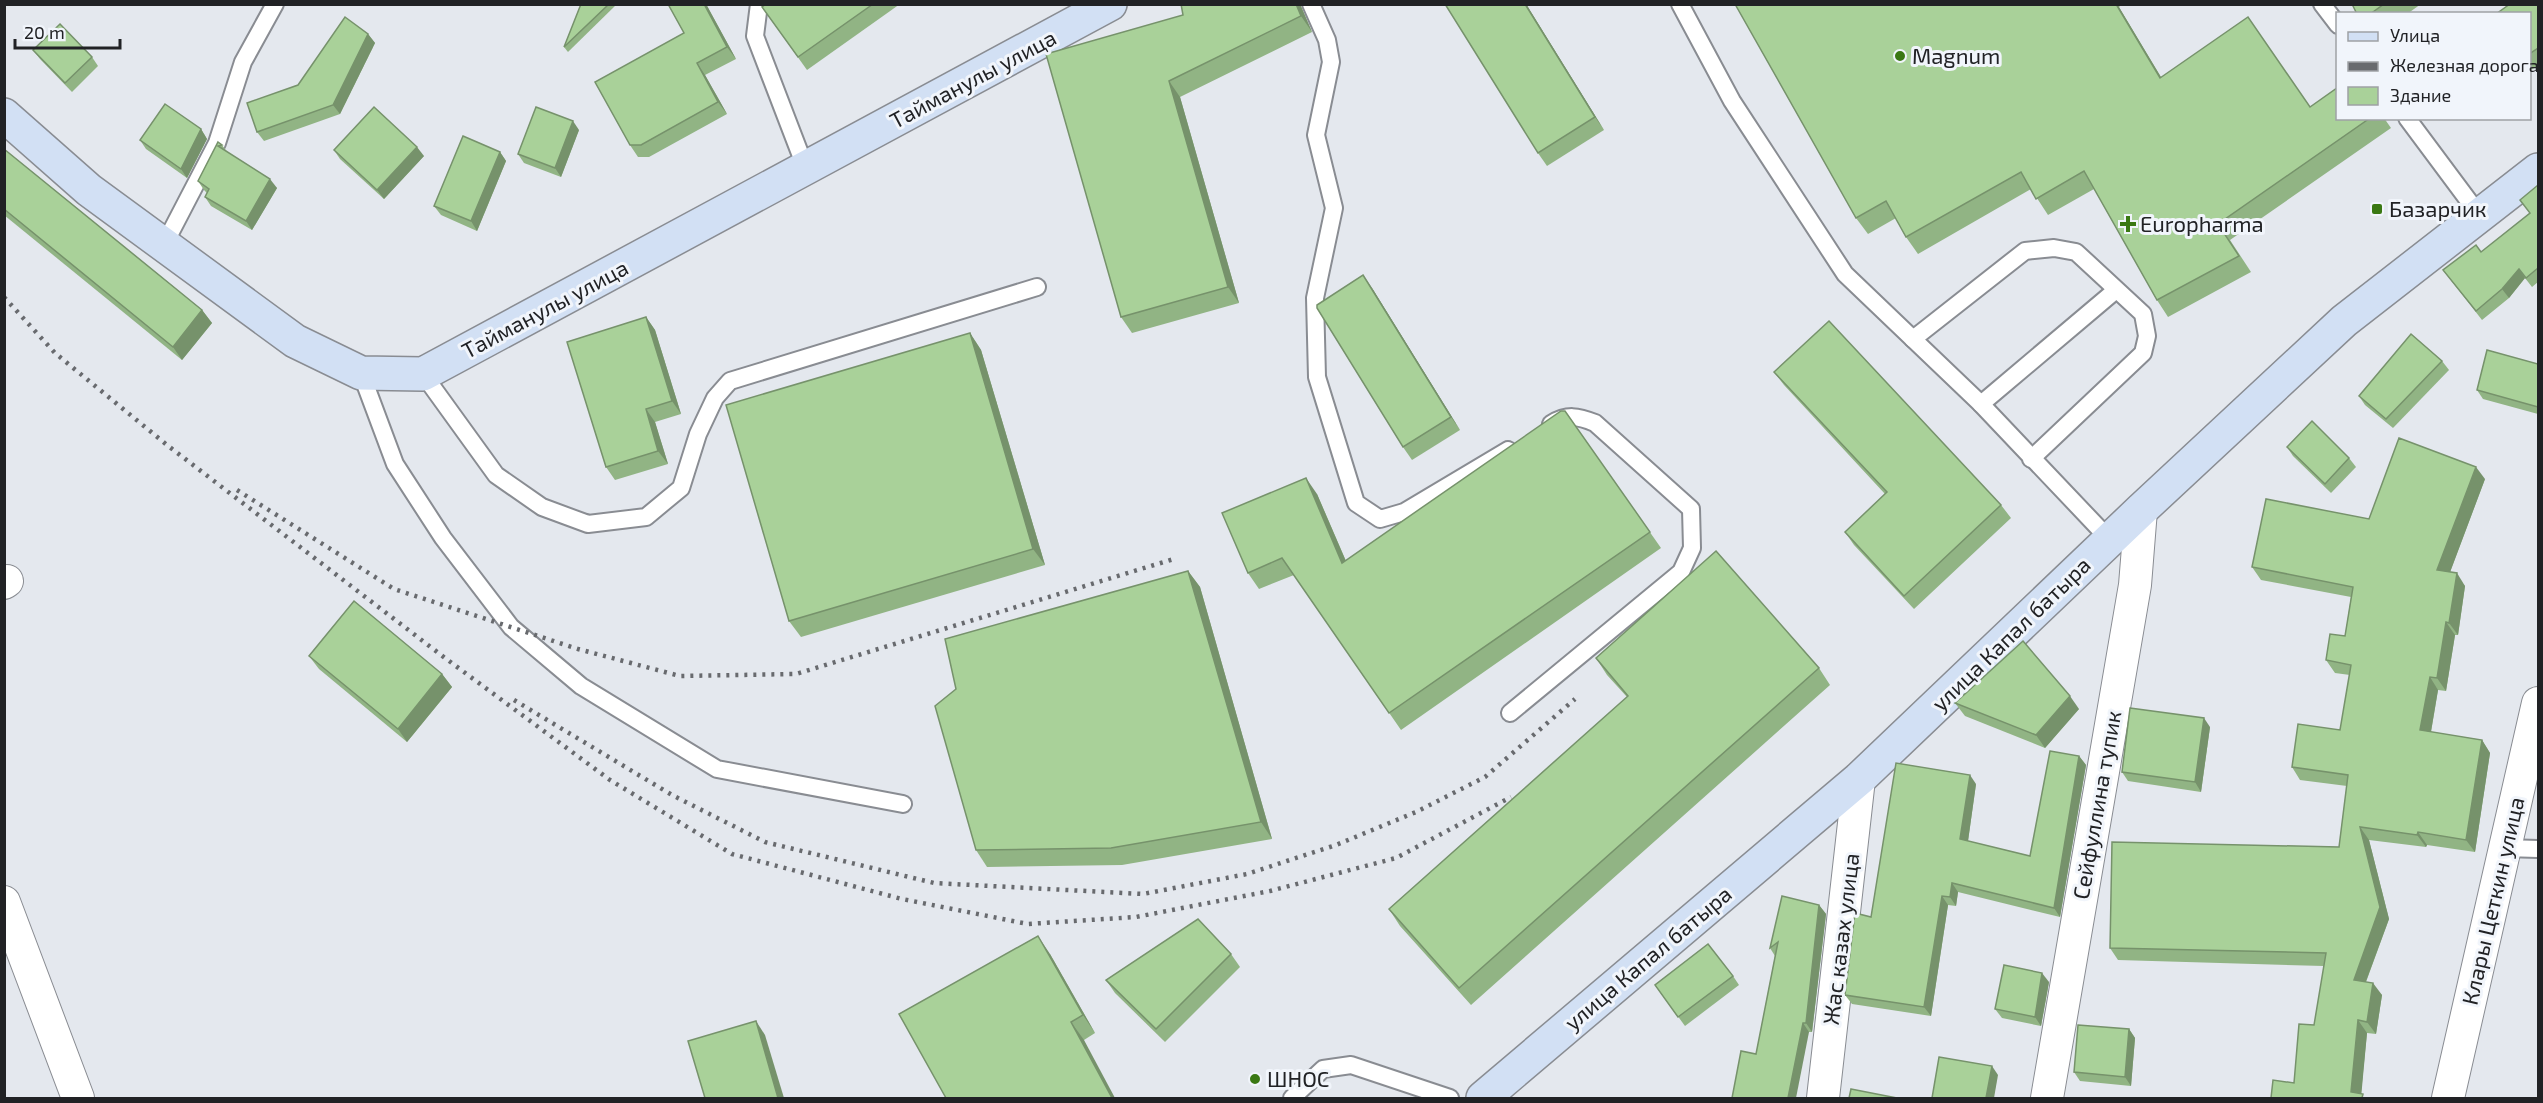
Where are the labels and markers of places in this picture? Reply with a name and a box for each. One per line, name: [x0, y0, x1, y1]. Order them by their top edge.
place label: Magnum: [1912, 42, 2000, 68]
marker: Magnum: [1893, 49, 1907, 63]
place label: Базарчик: [2389, 195, 2487, 221]
marker: Базарчик: [2370, 202, 2384, 216]
place label: Europharma: [2140, 210, 2264, 236]
marker: Europharma: [2121, 217, 2135, 231]
place label: ШНОС: [1267, 1065, 1329, 1091]
marker: ШНОС: [1248, 1072, 1262, 1086]

